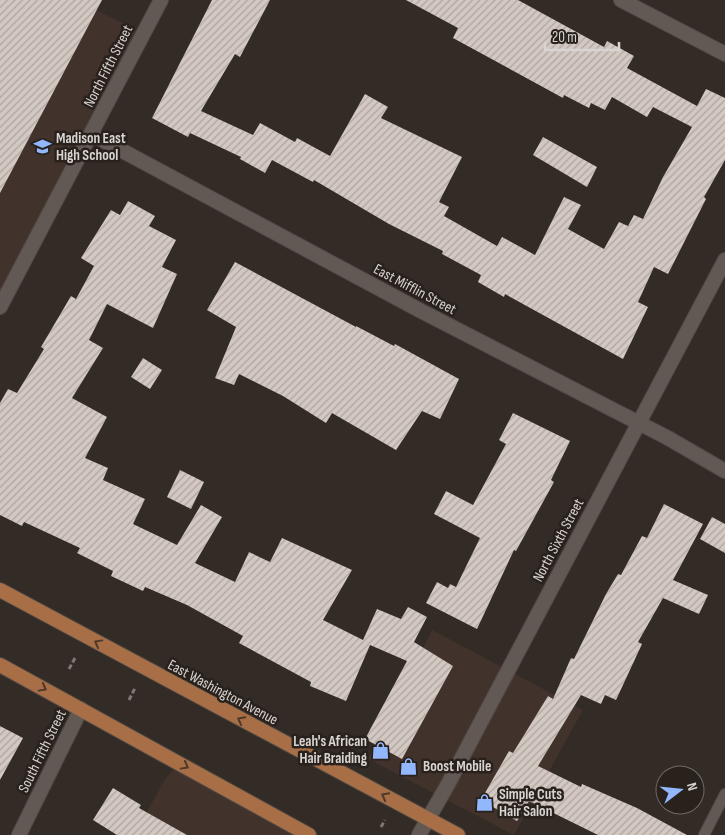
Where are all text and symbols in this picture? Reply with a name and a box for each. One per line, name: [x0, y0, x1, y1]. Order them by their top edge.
scale bar: [545, 20, 619, 52]
street label: North Fifth Street: [80, 22, 137, 111]
text: 20 m: [552, 28, 577, 47]
place label: Madison East High School: [56, 129, 126, 165]
school or university icon: Madison East High School: [32, 137, 52, 157]
street label: East Mifflin Street: [370, 260, 460, 319]
street label: North Sixth Street: [529, 495, 589, 585]
one-way arrow: [94, 639, 103, 649]
street label: East Washington Avenue: [164, 655, 281, 730]
one-way arrow: [37, 682, 46, 692]
street label: South Fifth Street: [14, 706, 71, 796]
one-way arrow: [237, 716, 246, 726]
place label: Leah's African Hair Braiding: [293, 732, 368, 768]
shop icon: Leah's African Hair Braiding: [371, 740, 391, 760]
shop icon: Boost Mobile: [399, 756, 419, 776]
place label: Boost Mobile: [423, 757, 491, 776]
one-way arrow: [180, 760, 189, 770]
north arrow: [655, 765, 705, 815]
text: N: [683, 781, 701, 792]
place label: Simple Cuts Hair Salon: [499, 785, 562, 821]
one-way arrow: [381, 792, 390, 802]
shop icon: Simple Cuts Hair Salon: [475, 793, 495, 813]

